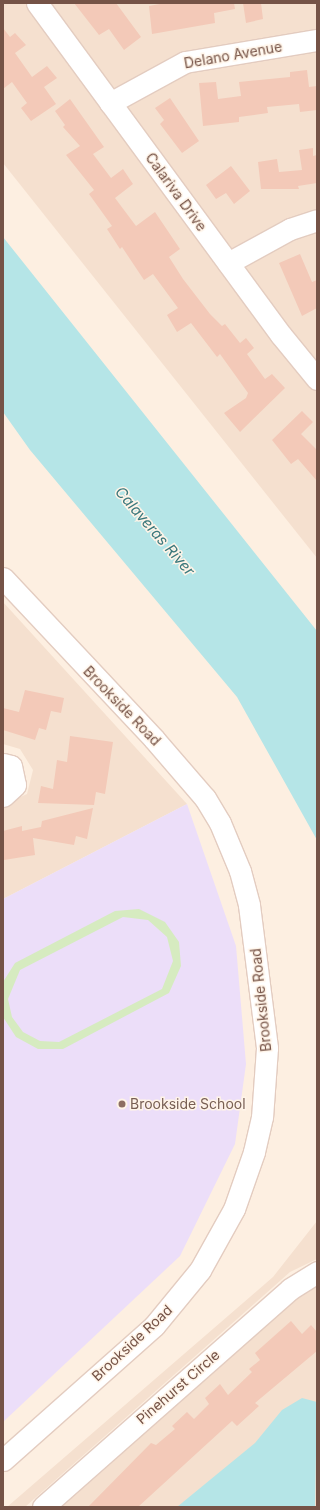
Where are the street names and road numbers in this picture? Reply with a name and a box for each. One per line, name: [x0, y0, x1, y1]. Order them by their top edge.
street label: Delano Avenue: [183, 38, 283, 72]
street label: Calariva Drive: [142, 150, 210, 234]
street label: Brookside Road: [80, 663, 164, 749]
street label: Brookside Road: [247, 947, 275, 1053]
street label: Brookside Road: [88, 1301, 176, 1385]
street label: Pinehurst Circle: [133, 1346, 223, 1428]

